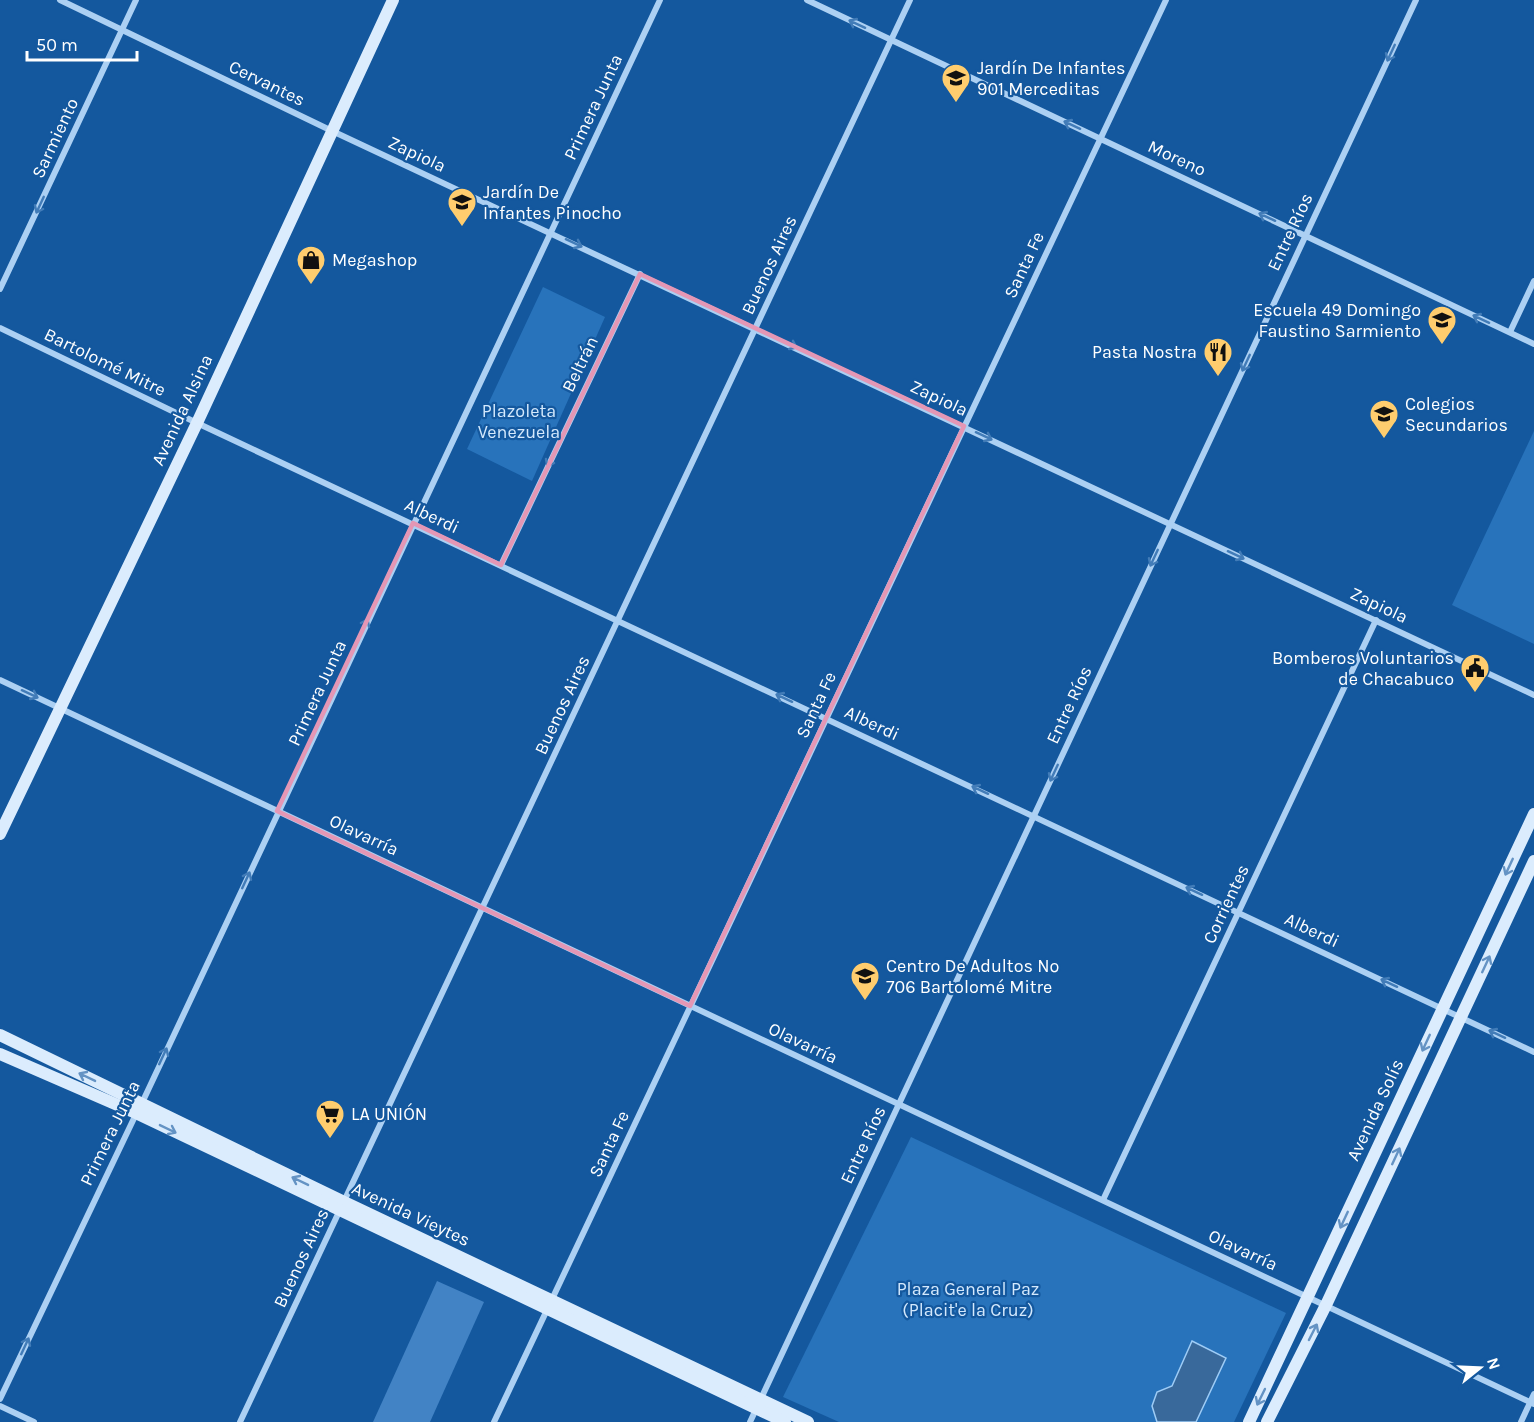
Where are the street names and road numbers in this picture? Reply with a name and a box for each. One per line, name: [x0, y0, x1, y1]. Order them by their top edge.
street label: Primera Junta: [559, 51, 627, 163]
street label: Cervantes: [225, 55, 309, 111]
street label: Sarmiento: [27, 94, 83, 182]
street label: Zapiola: [385, 131, 449, 177]
street label: Moreno: [1144, 135, 1210, 181]
street label: Entre Ríos: [1262, 190, 1318, 274]
street label: Buenos Aires: [736, 212, 802, 318]
street label: Santa Fe: [999, 228, 1049, 302]
street label: Bartolomé Mitre: [41, 323, 169, 401]
street label: Beltrán: [557, 332, 603, 396]
street label: Avenida Alsina: [147, 351, 217, 469]
street label: Zapiola: [907, 375, 971, 421]
street label: Alberdi: [401, 494, 463, 538]
street label: Zapiola: [1347, 582, 1411, 628]
street label: Primera Junta: [283, 637, 351, 749]
street label: Buenos Aires: [529, 652, 595, 758]
street label: Entre Ríos: [1041, 663, 1097, 747]
street label: Santa Fe: [791, 668, 841, 742]
street label: Alberdi: [841, 701, 903, 745]
street label: Olavarría: [326, 809, 402, 861]
street label: Corrientes: [1198, 861, 1254, 947]
street label: Alberdi: [1281, 908, 1343, 952]
street label: Olavarría: [765, 1017, 841, 1069]
street label: Avenida Solís: [1342, 1056, 1408, 1164]
street label: Primera Junta: [75, 1077, 145, 1189]
street label: Entre Ríos: [835, 1103, 891, 1187]
street label: Santa Fe: [584, 1107, 634, 1181]
street label: Avenida Vieytes: [348, 1177, 474, 1251]
street label: Buenos Aires: [268, 1205, 334, 1311]
street label: Olavarría: [1205, 1224, 1281, 1276]

